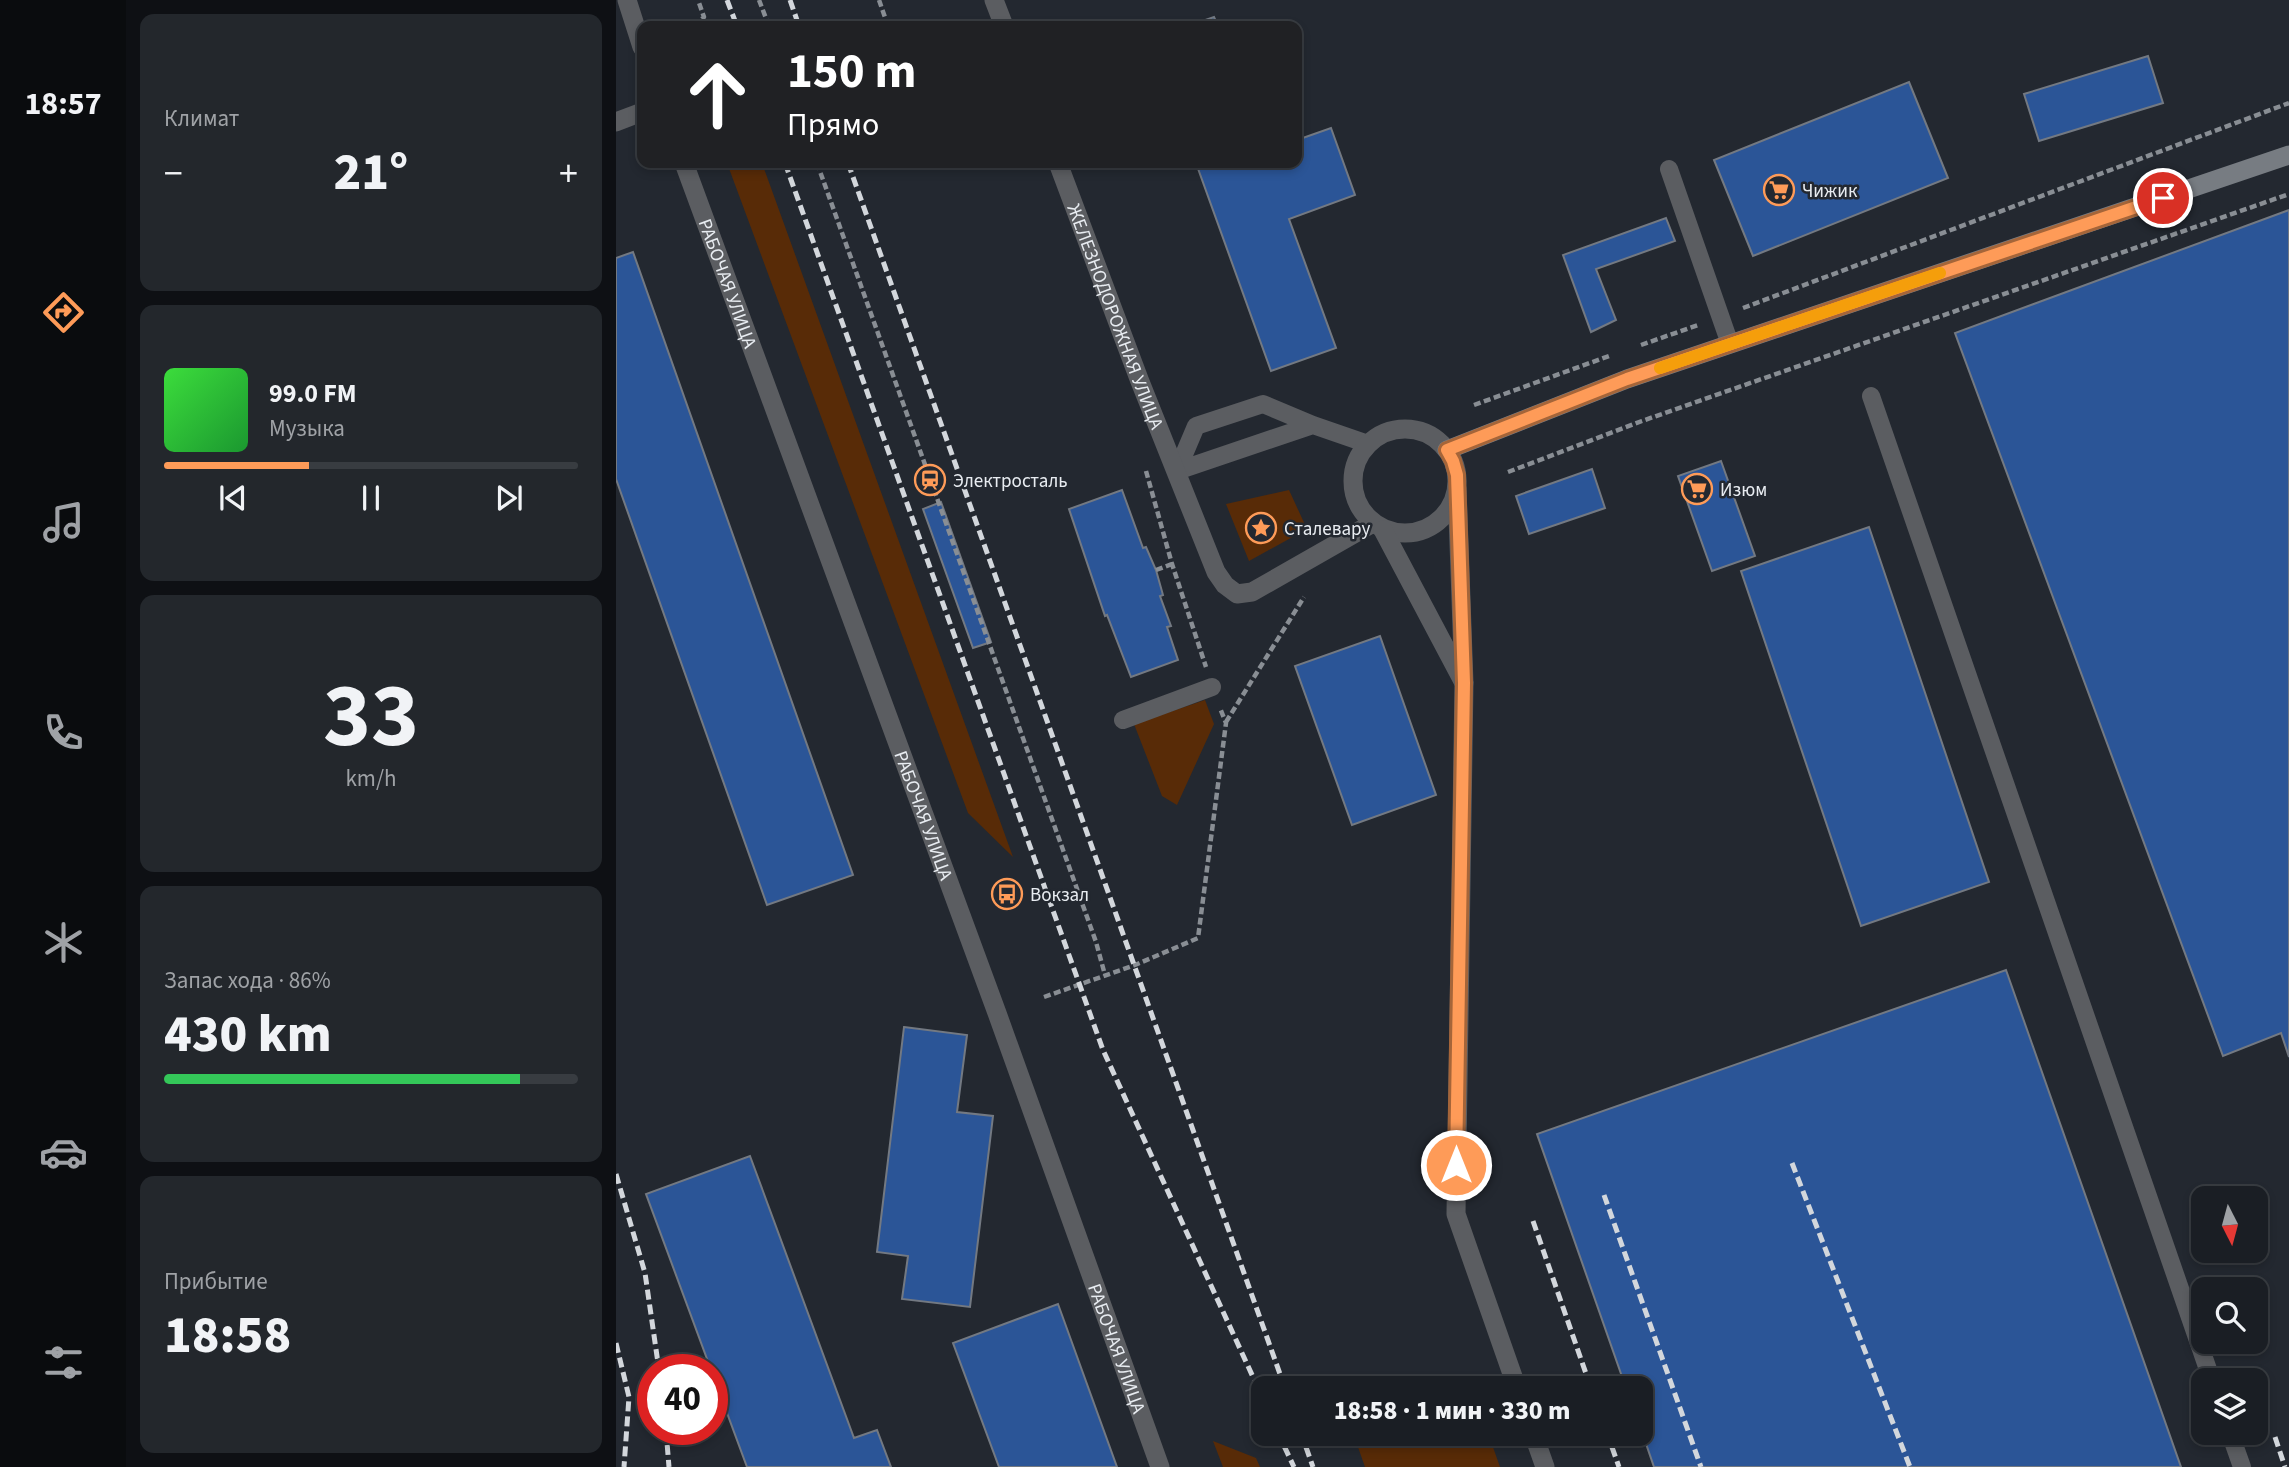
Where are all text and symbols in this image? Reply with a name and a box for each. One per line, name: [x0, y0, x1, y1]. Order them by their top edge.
text: 150 m: [787, 37, 916, 107]
icon: ahead: [672, 49, 763, 140]
text: 18:57: [24, 81, 102, 127]
text: Климат: [164, 102, 239, 135]
text: Прямо: [787, 102, 879, 148]
text: 21°: [334, 136, 408, 210]
text: −: [164, 147, 183, 201]
text: +: [559, 147, 578, 201]
pin: [2133, 168, 2193, 228]
supermarket icon: Чижик: [1762, 173, 1796, 207]
place label: Чижик: [1802, 178, 1858, 205]
icon: arrive: [2144, 179, 2182, 217]
street label: ЖЕЛЕЗНОДОРОЖНАЯ УЛИЦА: [1060, 200, 1170, 434]
street label: РАБОЧАЯ УЛИЦА: [691, 215, 763, 353]
icon: directions: [39, 288, 88, 337]
text: 99.0 FM: [269, 375, 357, 412]
text: Музыка: [269, 412, 345, 445]
station icon: Электросталь: [913, 463, 947, 497]
place label: Электросталь: [953, 468, 1068, 495]
supermarket icon: Изюм: [1680, 472, 1714, 506]
place label: Изюм: [1720, 477, 1767, 504]
icon: previous: [214, 479, 252, 517]
icon: pause: [352, 479, 390, 517]
icon: next: [490, 479, 528, 517]
icon: music: [39, 498, 88, 547]
place icon: Сталевару: [1244, 511, 1278, 545]
place label: Сталевару: [1284, 516, 1370, 543]
text: 33: [323, 652, 419, 781]
icon: phone: [39, 708, 88, 757]
street label: РАБОЧАЯ УЛИЦА: [887, 747, 959, 885]
text: km/h: [345, 762, 397, 795]
bus stop icon: Вокзал: [990, 877, 1024, 911]
place label: Вокзал: [1030, 882, 1089, 909]
icon: climate: [39, 918, 88, 967]
text: Запас хода · 86%: [164, 964, 331, 997]
text: 430 km: [164, 998, 332, 1072]
icon: car: [39, 1128, 88, 1177]
position arrow: [1419, 1128, 1493, 1202]
north arrow: [2191, 1186, 2268, 1264]
map controls: [2191, 1186, 2268, 1445]
text: Прибытие: [164, 1265, 268, 1298]
button: search: [2191, 1277, 2268, 1354]
street label: РАБОЧАЯ УЛИЦА: [1080, 1280, 1152, 1418]
text: 18:58: [164, 1299, 291, 1373]
icon: filters: [39, 1338, 88, 1387]
speed limit sign: 40: [637, 1354, 728, 1445]
button: layers: [2191, 1368, 2268, 1445]
text: 18:58 · 1 мин · 330 m: [1334, 1392, 1570, 1429]

